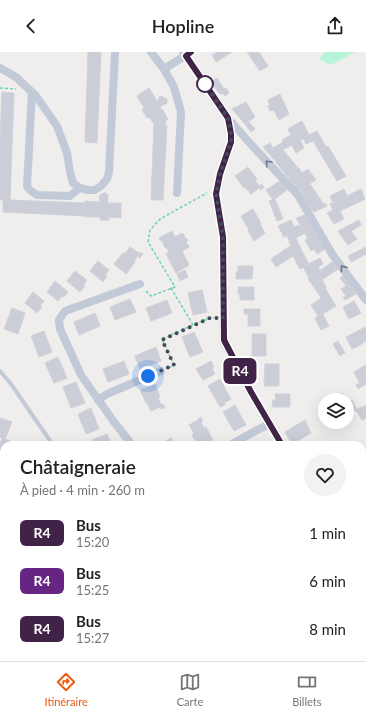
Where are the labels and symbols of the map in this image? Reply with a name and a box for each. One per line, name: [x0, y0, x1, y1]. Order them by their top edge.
unlabelled marker: [196, 75, 214, 93]
one-way arrow: [265, 160, 273, 168]
one-way arrow: [341, 266, 348, 273]
line badge: R4: [222, 358, 258, 384]
your location: [138, 366, 158, 386]

